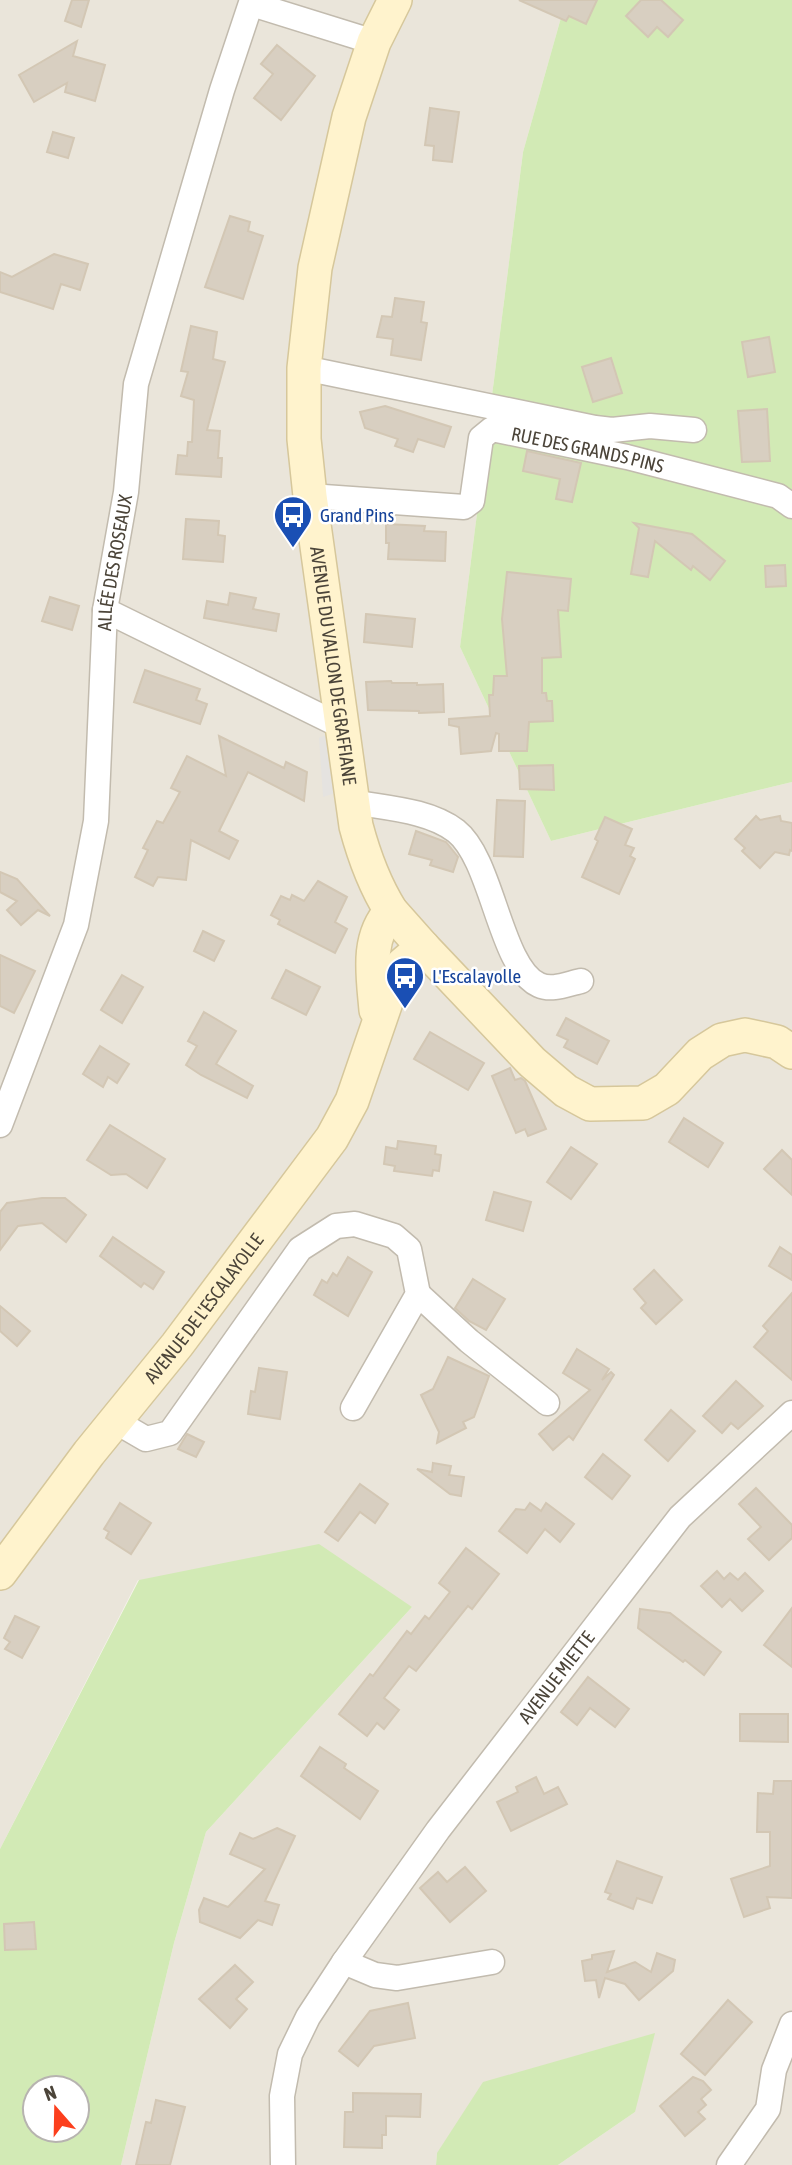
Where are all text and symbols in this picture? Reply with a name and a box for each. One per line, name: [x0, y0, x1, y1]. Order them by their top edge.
street label: RUE DES GRANDS PINS: [509, 422, 666, 477]
street label: ALLÉE DES ROSEAUX: [93, 493, 136, 631]
bus stop icon: Grand Pins: [272, 494, 314, 549]
place label: Grand Pins: [320, 504, 394, 526]
street label: AVENUE DU VALLON DE GRAFFIANE: [306, 545, 361, 786]
bus stop icon: L'Escalayolle: [384, 955, 426, 1010]
place label: L'Escalayolle: [432, 965, 521, 987]
street label: AVENUE DE L'ESCALAYOLLE: [140, 1229, 267, 1387]
street label: AVENUE MIETTE: [514, 1627, 599, 1727]
north arrow: [21, 2074, 91, 2144]
text: N: [41, 2081, 59, 2105]

